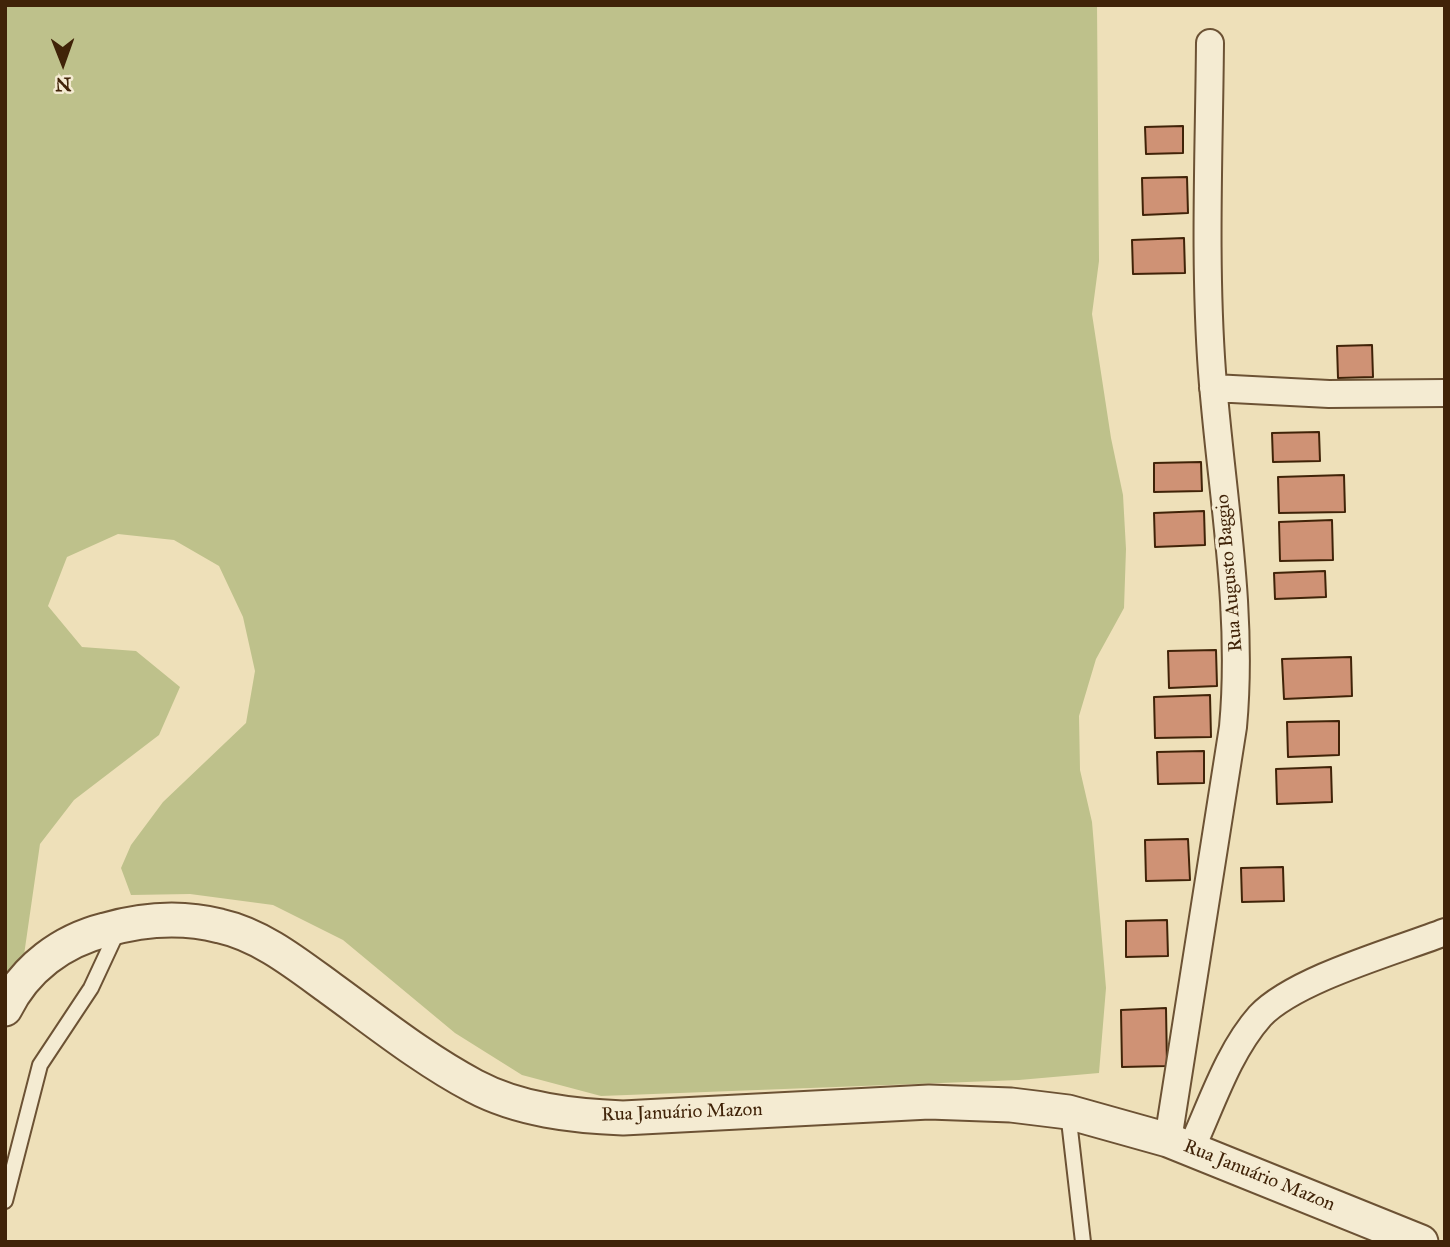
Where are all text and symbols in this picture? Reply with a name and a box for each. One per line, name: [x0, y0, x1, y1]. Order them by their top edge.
north arrow: [28, 28, 98, 98]
text: N: [55, 73, 72, 96]
street label: Rua Augusto Baggio: [1212, 493, 1248, 653]
street label: Rua Januário Mazon: [601, 1099, 763, 1127]
street label: Rua Januário Mazon: [1180, 1135, 1338, 1217]

